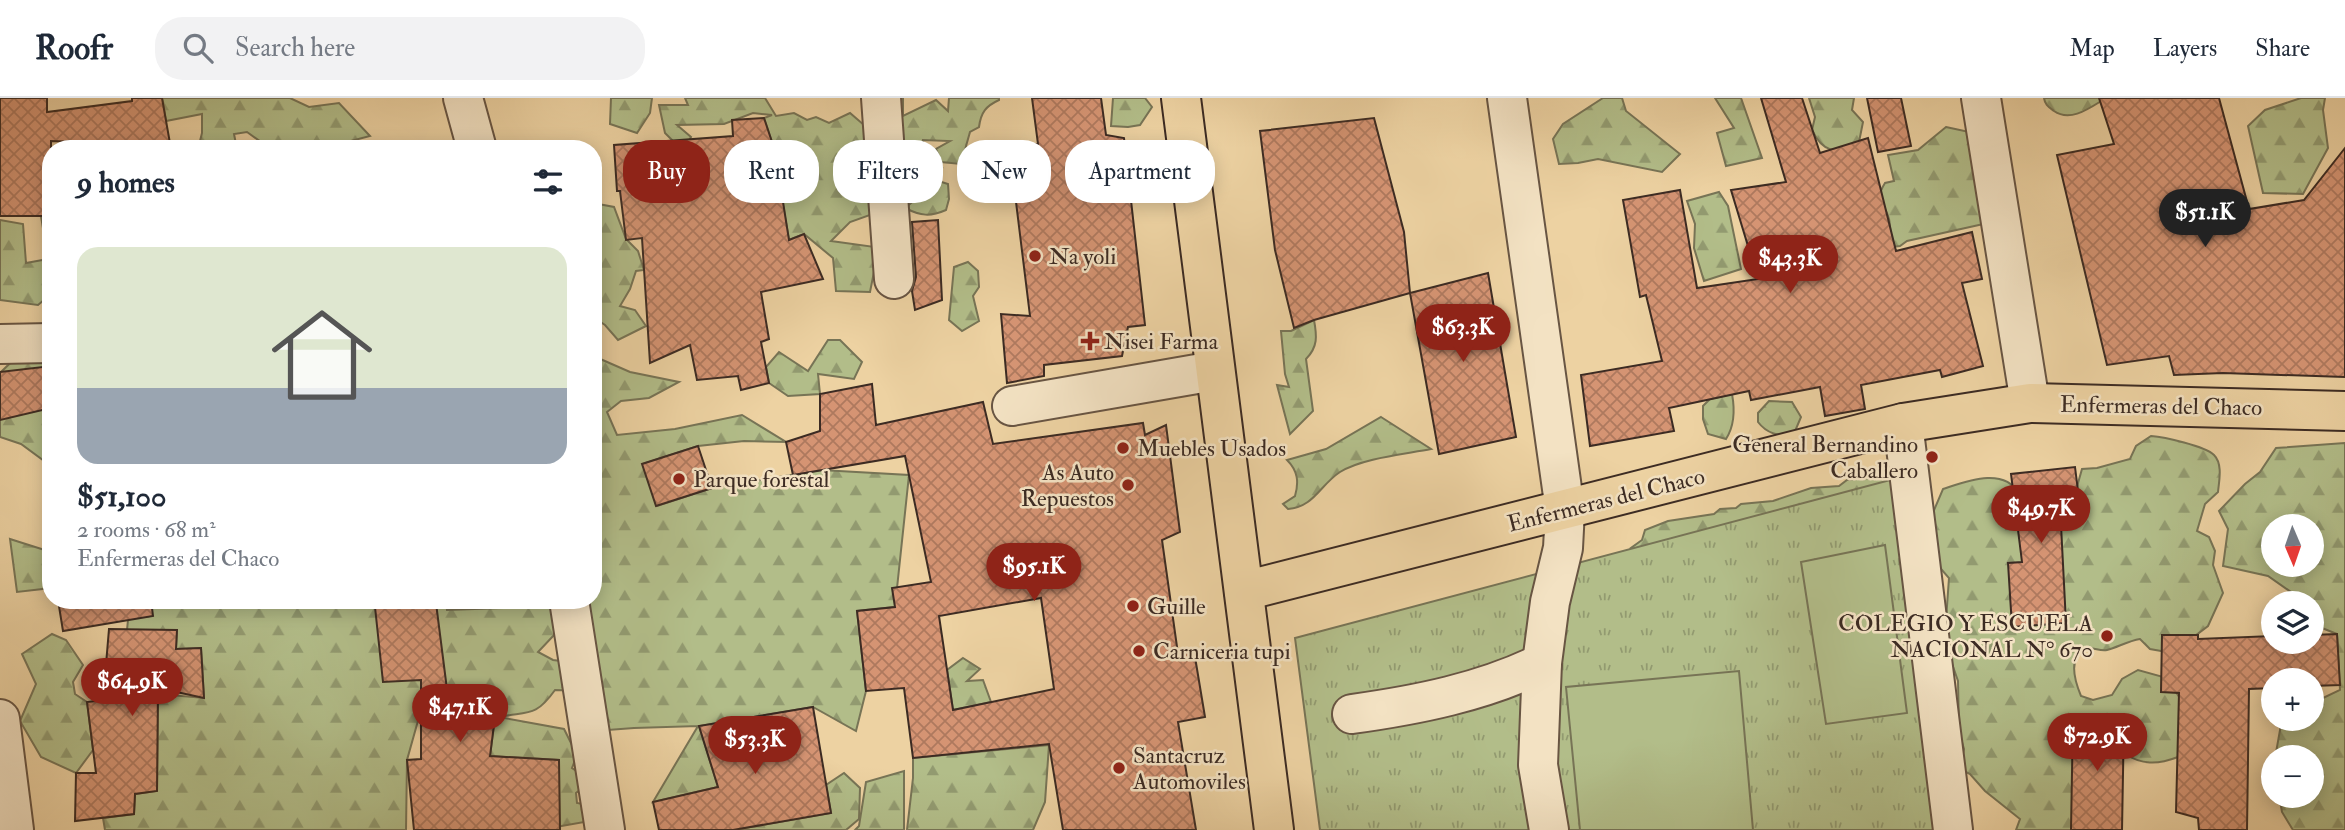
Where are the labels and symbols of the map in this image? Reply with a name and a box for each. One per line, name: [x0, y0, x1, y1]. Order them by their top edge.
pin: $51.1K: [2148, 190, 2262, 249]
pin: $43.3K: [1733, 236, 1847, 295]
place label: Na yoli: [1049, 242, 1116, 271]
marker: Na yoli: [1027, 248, 1043, 264]
pin: $63.3K: [1406, 304, 1520, 364]
place label: Nisei Farma: [1104, 327, 1219, 356]
marker: Nisei Farma: [1082, 333, 1098, 349]
street label: Enfermeras del Chaco: [2060, 390, 2262, 422]
place label: General Bernandino Caballero: [1732, 430, 1918, 485]
place label: Muebles Usados: [1137, 434, 1286, 463]
marker: Muebles Usados: [1115, 440, 1131, 456]
marker: General Bernandino Caballero: [1924, 449, 1940, 465]
place label: As Auto Repuestos: [1021, 458, 1114, 514]
street label: Enfermeras del Chaco: [1504, 461, 1708, 539]
place label: Parque forestal: [693, 465, 830, 494]
marker: Parque forestal: [671, 471, 687, 487]
marker: As Auto Repuestos: [1120, 477, 1136, 493]
pin: $49.7K: [1984, 486, 2098, 545]
north arrow: [2261, 514, 2324, 578]
pin: $95.1K: [977, 544, 1091, 603]
place label: Guille: [1147, 592, 1206, 621]
marker: Guille: [1125, 598, 1141, 614]
place label: COLEGIO Y ESCUELA NACIONAL N° 670: [1838, 609, 2093, 664]
marker: COLEGIO Y ESCUELA NACIONAL N° 670: [2099, 628, 2115, 644]
place label: Carniceria tupi: [1153, 637, 1291, 667]
marker: Carniceria tupi: [1131, 643, 1147, 659]
pin: $64.9K: [75, 658, 189, 718]
pin: $47.1K: [403, 684, 517, 744]
pin: $72.9K: [2040, 714, 2154, 773]
pin: $53.3K: [698, 716, 812, 776]
place label: Santacruz Automoviles: [1132, 741, 1246, 796]
marker: Santacruz Automoviles: [1111, 760, 1127, 776]

